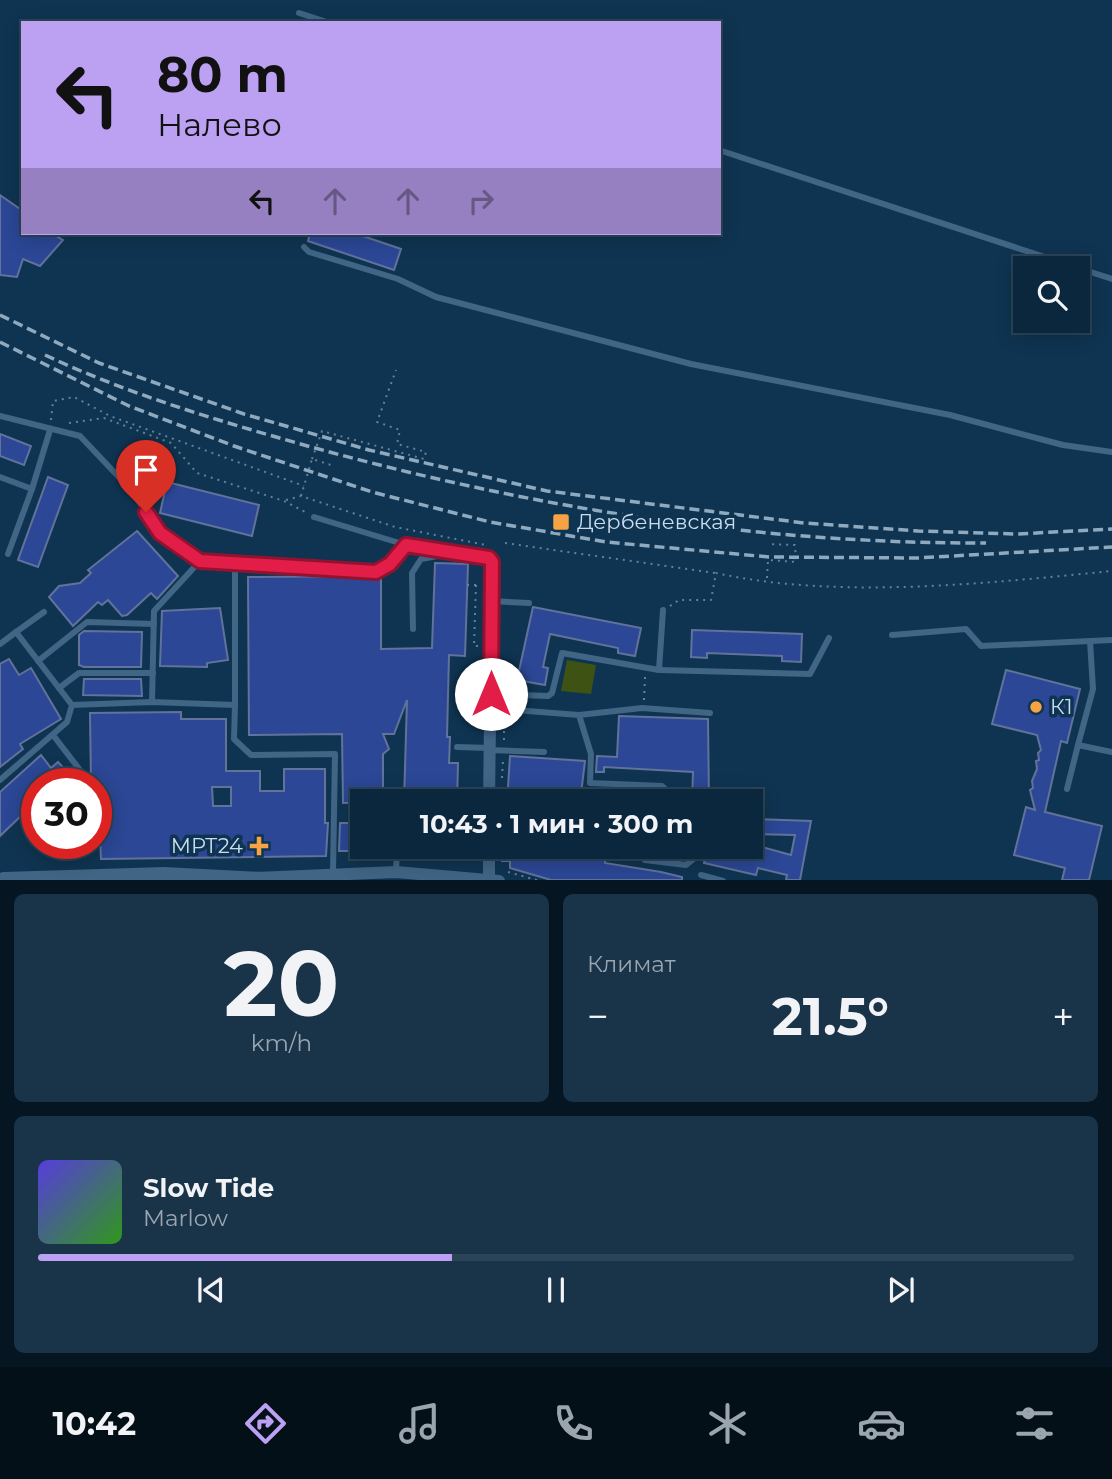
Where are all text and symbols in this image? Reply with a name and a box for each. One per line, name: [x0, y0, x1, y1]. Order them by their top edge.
text: 80 m: [157, 45, 288, 104]
icon: left: [42, 49, 133, 140]
text: Налево: [157, 105, 282, 144]
icon: left: [243, 182, 281, 220]
icon: ahead: [316, 182, 354, 220]
icon: ahead: [389, 182, 427, 220]
icon: right: [462, 182, 500, 220]
map controls: [1013, 256, 1090, 333]
button: search: [1013, 256, 1090, 333]
pin: [116, 440, 176, 512]
icon: arrive: [127, 451, 165, 489]
place label: Дербеневская: [577, 509, 736, 534]
marker: Дербеневская: [551, 512, 571, 532]
position arrow: [454, 657, 528, 731]
place label: К1: [1050, 694, 1073, 719]
marker: К1: [1028, 699, 1044, 715]
speed limit sign: 30: [21, 768, 112, 859]
text: 10:43 · 1 мин · 300 m: [420, 808, 693, 840]
place label: МРТ24: [171, 833, 243, 858]
marker: МРТ24: [249, 836, 269, 856]
text: 20: [224, 928, 339, 1039]
text: Климат: [587, 950, 676, 978]
text: 21.5°: [772, 985, 889, 1048]
text: −: [587, 993, 609, 1040]
text: +: [1052, 993, 1074, 1040]
text: km/h: [251, 1029, 312, 1057]
text: Slow Tide: [143, 1172, 274, 1204]
text: Marlow: [143, 1204, 228, 1232]
icon: previous: [192, 1271, 230, 1309]
icon: pause: [537, 1271, 575, 1309]
icon: next: [882, 1271, 920, 1309]
icon: directions: [241, 1399, 290, 1448]
icon: music: [395, 1399, 444, 1448]
icon: phone: [549, 1399, 598, 1448]
icon: climate: [703, 1399, 752, 1448]
icon: car: [857, 1399, 906, 1448]
icon: filters: [1010, 1399, 1059, 1448]
text: 10:42: [52, 1404, 136, 1443]

